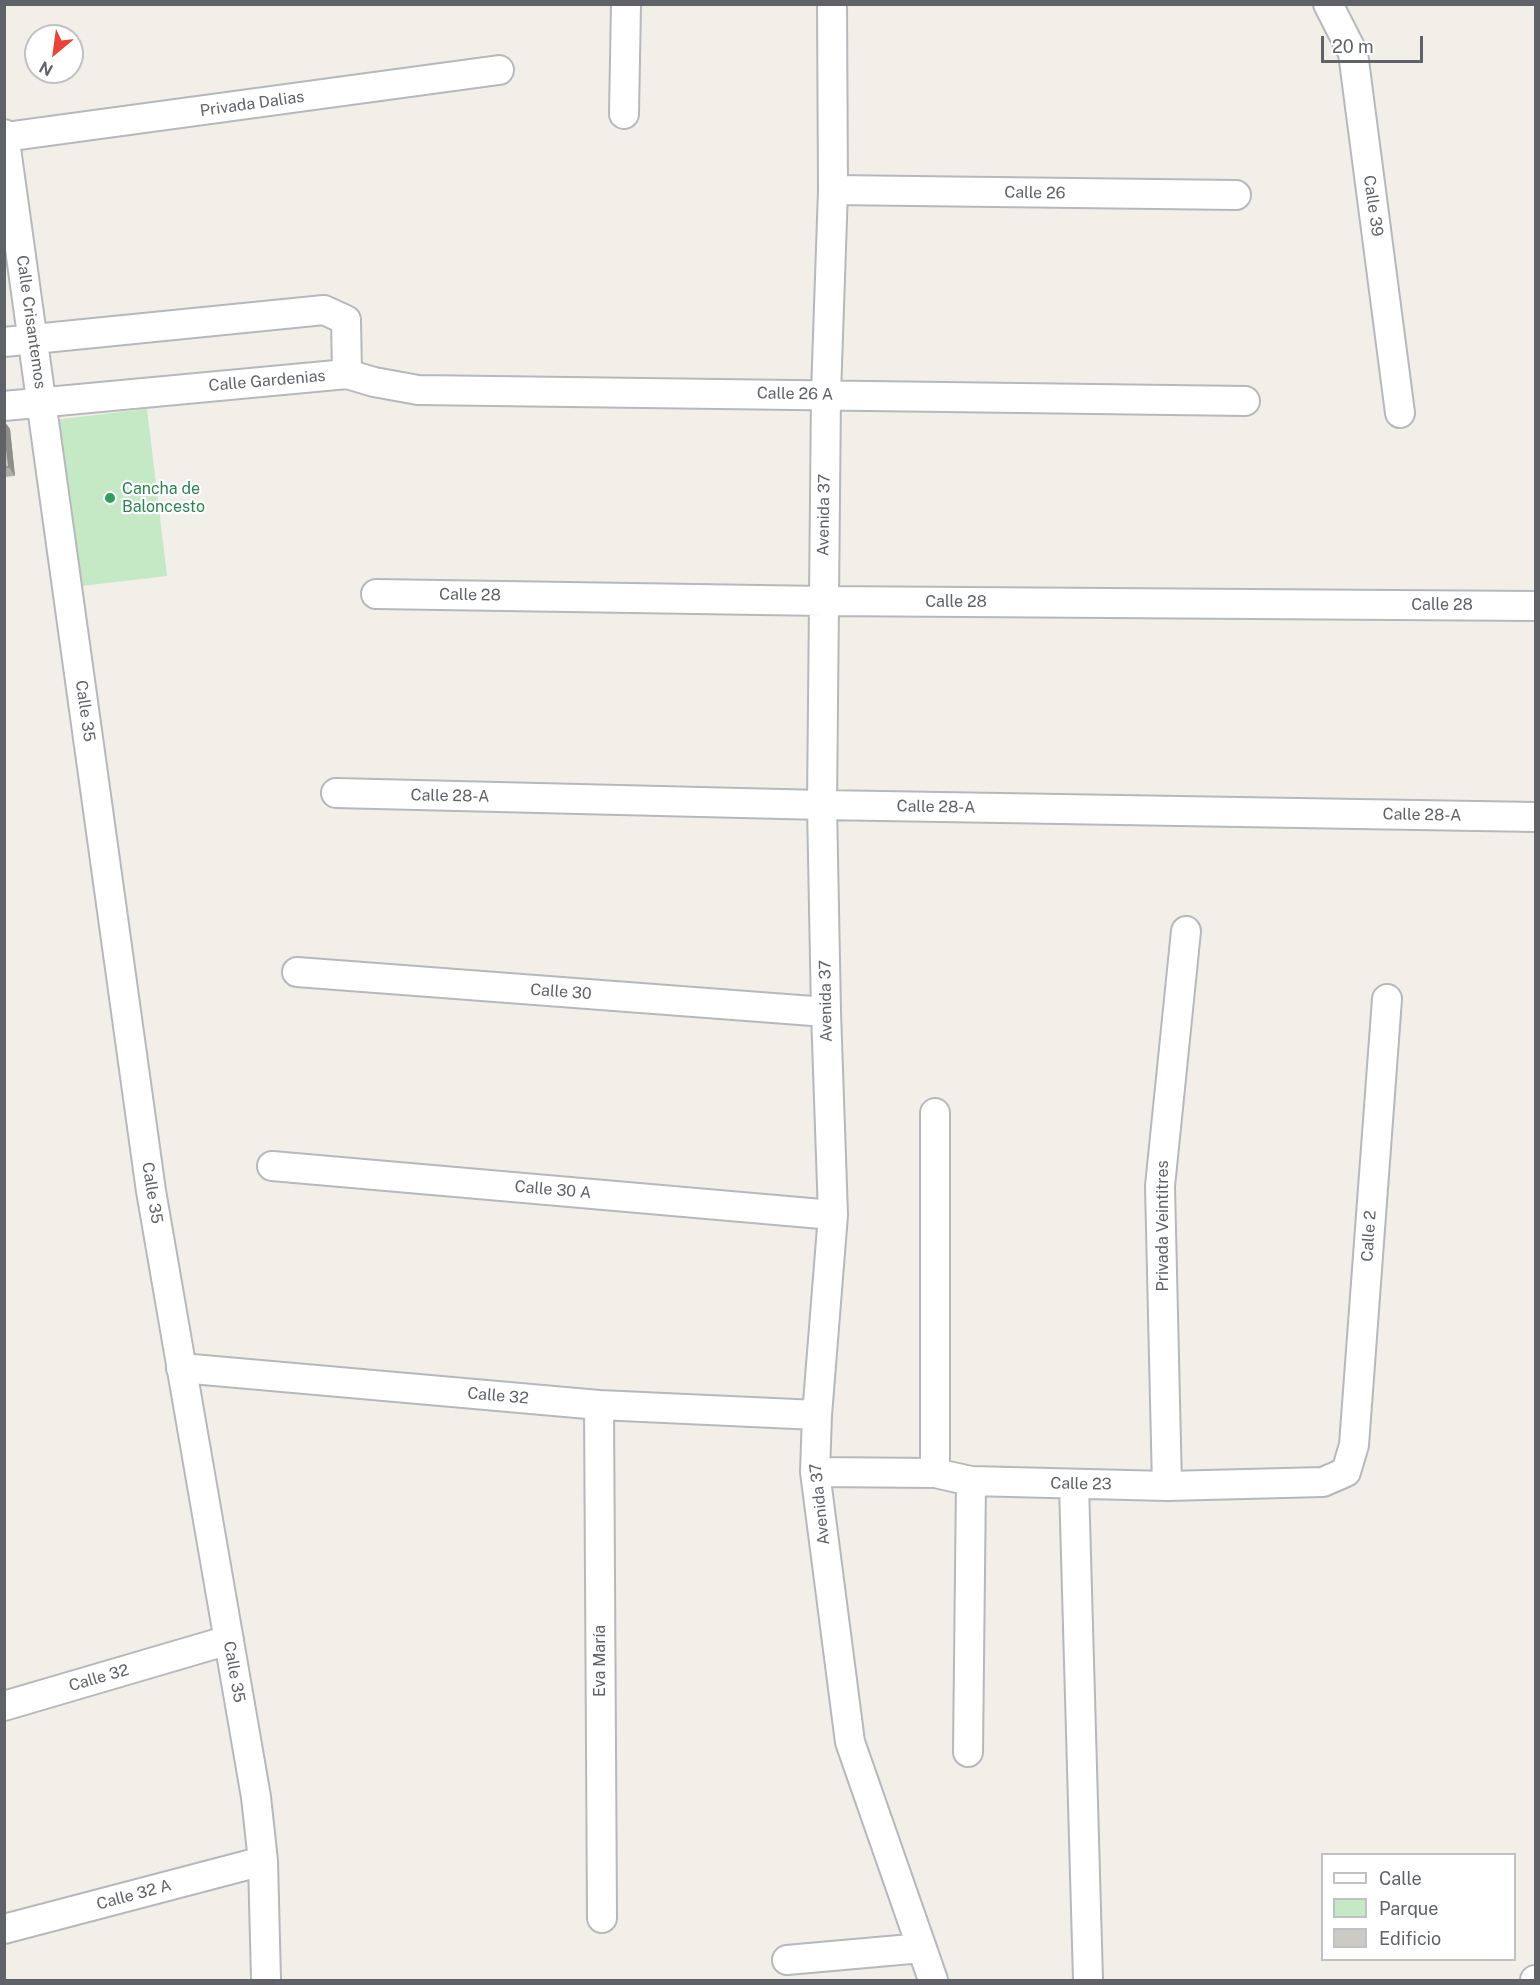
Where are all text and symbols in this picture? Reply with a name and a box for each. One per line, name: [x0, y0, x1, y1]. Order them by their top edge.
north arrow: [24, 24, 84, 84]
scale bar: [1324, 24, 1426, 62]
text: 20 m: [1332, 36, 1374, 57]
text: N: [36, 57, 56, 80]
street label: Privada Dalias: [199, 87, 305, 121]
street label: Calle 39: [1359, 174, 1387, 238]
street label: Calle 26: [1004, 183, 1066, 203]
street label: Calle Crisantemos: [12, 254, 50, 390]
street label: Calle Gardenias: [208, 366, 326, 396]
street label: Calle 26 A: [757, 384, 833, 404]
street label: Avenida 37: [814, 474, 834, 556]
place label: Cancha de Baloncesto: [122, 479, 205, 517]
marker: Cancha de Baloncesto: [103, 491, 117, 505]
street label: Calle 28: [439, 585, 501, 605]
street label: Calle 28: [925, 592, 987, 612]
street label: Calle 28: [1411, 595, 1473, 615]
street label: Calle 35: [71, 679, 99, 743]
street label: Calle 28-A: [411, 786, 489, 806]
street label: Calle 28-A: [897, 797, 975, 817]
street label: Calle 28-A: [1383, 805, 1461, 825]
street label: Avenida 37: [816, 960, 836, 1042]
street label: Calle 30: [530, 980, 592, 1004]
street label: Privada Veintitres: [1153, 1160, 1173, 1292]
street label: Calle 35: [138, 1161, 166, 1225]
street label: Calle 30 A: [514, 1177, 592, 1203]
street label: Calle 2: [1358, 1210, 1380, 1262]
street label: Calle 32: [467, 1384, 529, 1408]
street label: Avenida 37: [806, 1462, 834, 1546]
street label: Calle 23: [1050, 1474, 1112, 1494]
street label: Eva María: [590, 1625, 610, 1697]
street label: Calle 35: [219, 1640, 249, 1704]
street label: Calle 32: [67, 1660, 131, 1696]
legend: [1321, 1853, 1516, 1961]
text: Calle: [1379, 1868, 1422, 1889]
street label: Calle 32 A: [95, 1876, 173, 1914]
text: Parque: [1379, 1898, 1439, 1919]
text: Edificio: [1379, 1928, 1441, 1949]

